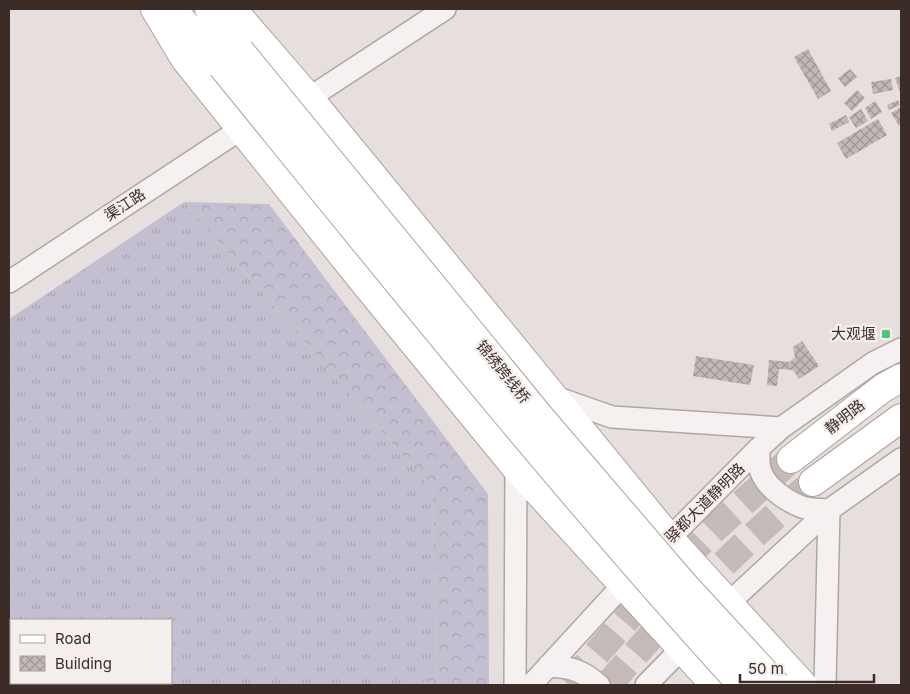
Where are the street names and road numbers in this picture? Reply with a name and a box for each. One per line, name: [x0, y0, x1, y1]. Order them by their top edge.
street label: 渠江路: [101, 184, 149, 225]
street label: 锦绣跨线桥: [472, 337, 534, 407]
street label: 静明路: [821, 395, 868, 438]
street label: 驿都大道静明路: [661, 459, 748, 546]

